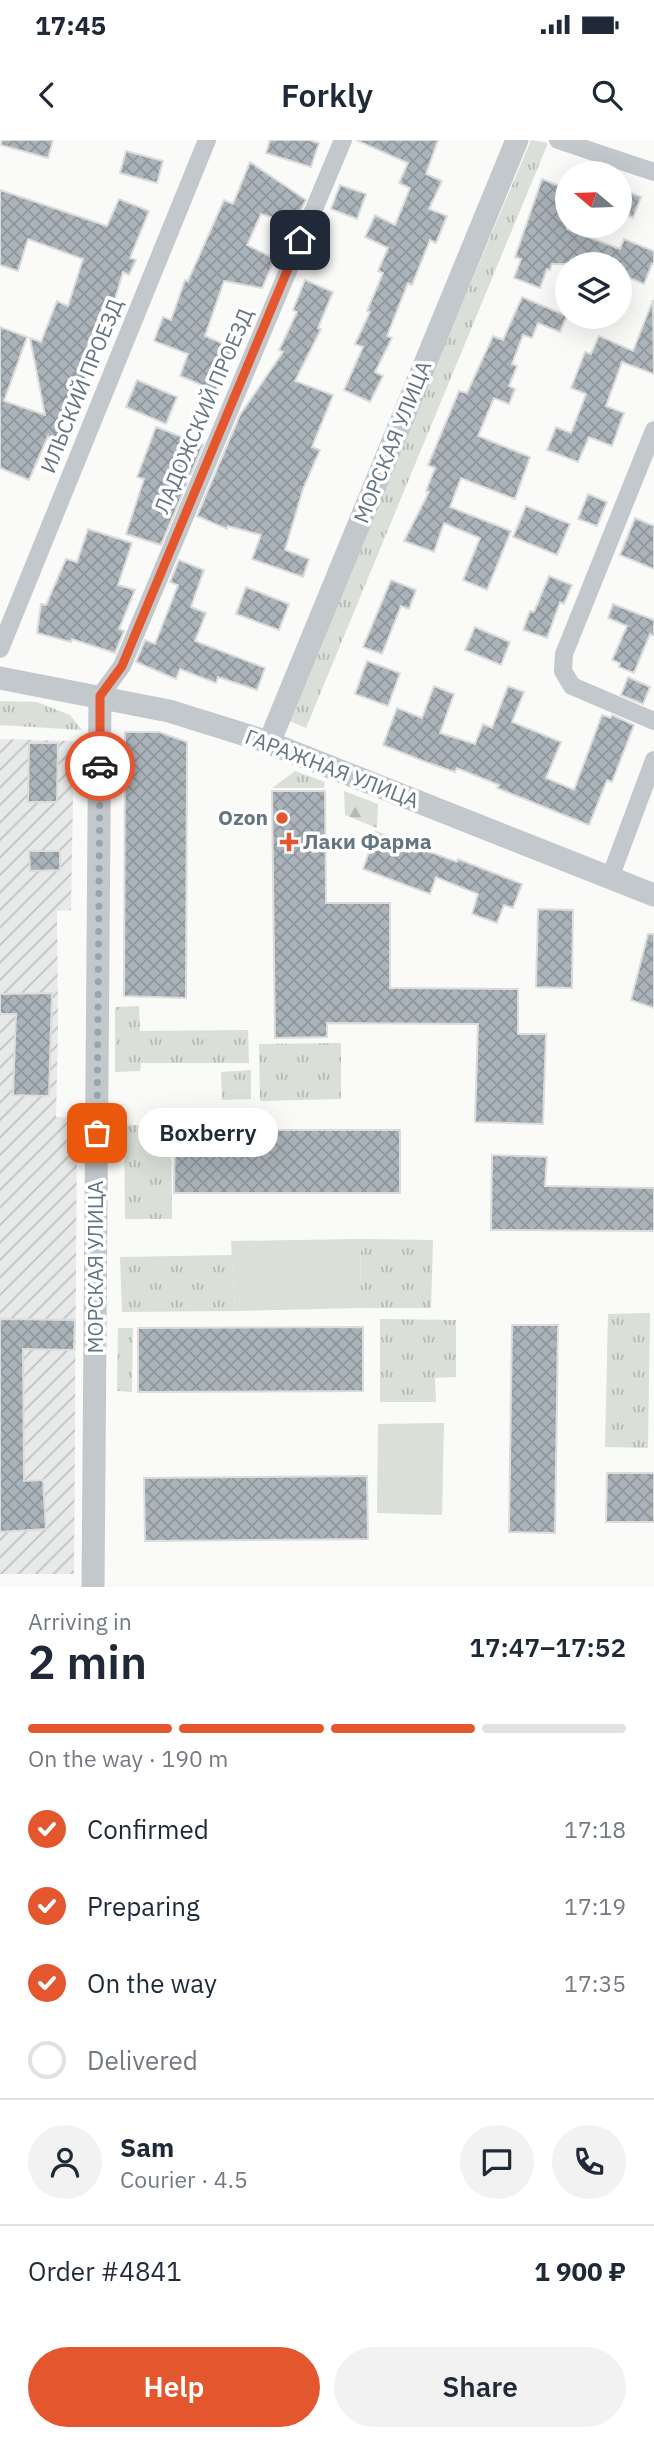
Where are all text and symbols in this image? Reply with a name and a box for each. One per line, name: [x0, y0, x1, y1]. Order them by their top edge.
text: 17:45: [35, 8, 106, 42]
text: Forkly: [281, 74, 373, 116]
icon: back: [28, 76, 66, 114]
icon: search: [588, 76, 626, 114]
north arrow: [555, 161, 632, 238]
map controls: [555, 161, 632, 329]
pin: [270, 210, 330, 270]
icon: home: [281, 221, 319, 259]
button: layers: [555, 252, 632, 329]
street label: ИЛЬСКИЙ ПРОЕЗД: [33, 294, 129, 477]
street label: ЛАДОЖСКИЙ ПРОЕЗД: [147, 304, 259, 518]
street label: МОРСКАЯ УЛИЦА: [347, 356, 437, 527]
street label: ГАРАЖНАЯ УЛИЦА: [241, 722, 423, 814]
courier: [65, 731, 135, 801]
icon: car: [81, 747, 119, 785]
place label: Ozon: [218, 803, 268, 831]
marker: Ozon: [274, 810, 290, 826]
place label: Лаки Фарма: [303, 827, 432, 855]
marker: Лаки Фарма: [281, 834, 297, 850]
pin: [67, 1103, 127, 1163]
callout: Boxberry: [139, 1108, 279, 1158]
icon: bag: [78, 1114, 116, 1152]
text: Boxberry: [159, 1117, 257, 1147]
street label: МОРСКАЯ УЛИЦА: [81, 1181, 109, 1353]
text: Arriving in: [28, 1606, 132, 1636]
text: 17:47–17:52: [469, 1630, 626, 1664]
text: 2 min: [28, 1632, 147, 1692]
text: On the way · 190 m: [28, 1743, 228, 1773]
icon: check: [28, 1810, 66, 1848]
text: Confirmed: [87, 1812, 209, 1846]
text: 17:18: [564, 1814, 626, 1844]
icon: check: [28, 1887, 66, 1925]
text: Preparing: [87, 1889, 200, 1923]
text: 17:19: [564, 1891, 626, 1921]
icon: check: [28, 1964, 66, 2002]
text: On the way: [87, 1966, 217, 2000]
text: 17:35: [564, 1968, 626, 1998]
text: Delivered: [87, 2043, 198, 2077]
button: person: [28, 2125, 102, 2199]
button: chat: [460, 2125, 534, 2199]
button: phone: [552, 2125, 626, 2199]
text: Sam: [120, 2130, 174, 2164]
text: Courier · 4.5: [120, 2164, 248, 2194]
text: Order #4841: [28, 2254, 182, 2288]
text: 1 900 ₽: [534, 2254, 626, 2288]
button: Help: [28, 2347, 320, 2427]
button: Share: [334, 2347, 626, 2427]

